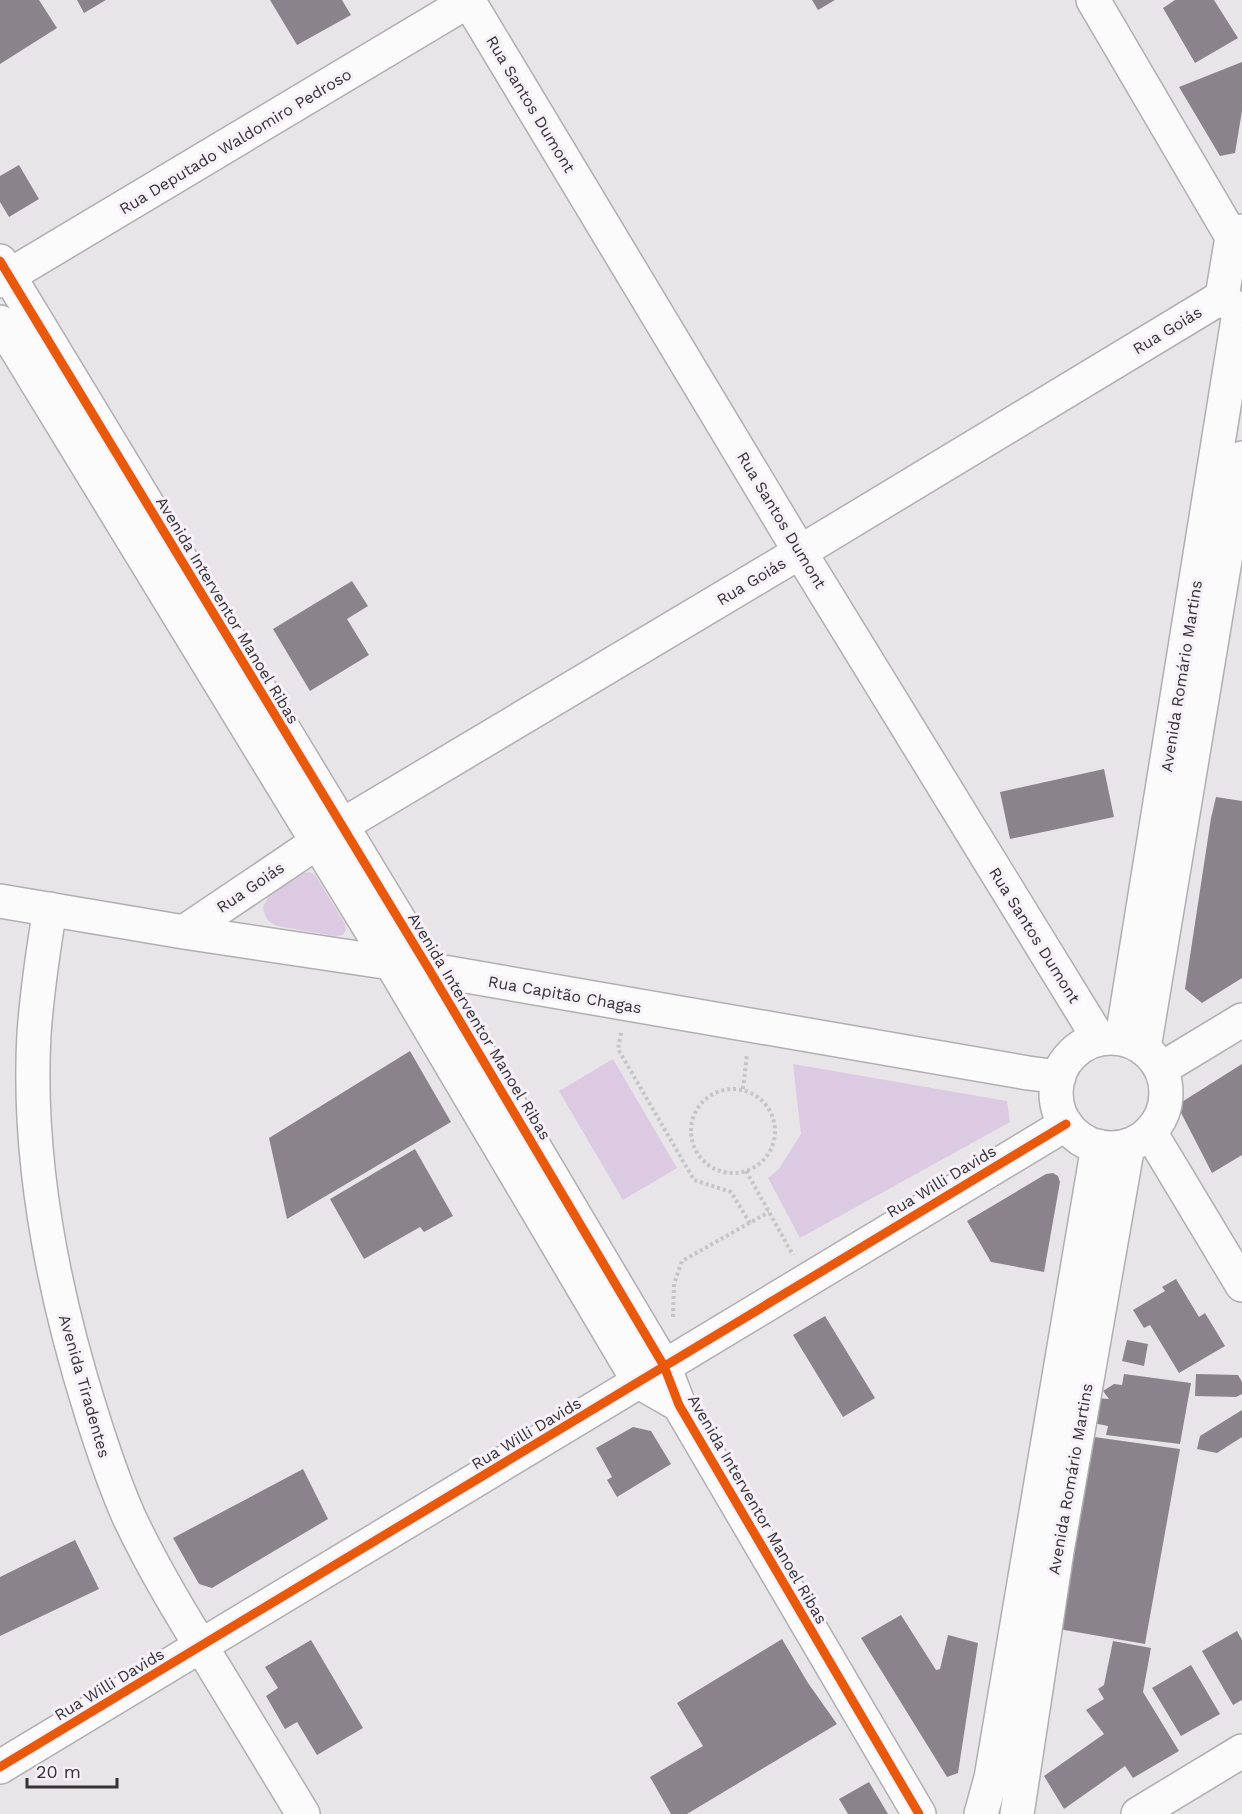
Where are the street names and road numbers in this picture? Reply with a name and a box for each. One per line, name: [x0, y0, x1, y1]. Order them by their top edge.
street label: Rua Santos Dumont: [482, 32, 579, 176]
street label: Rua Deputado Waldomiro Pedroso: [116, 64, 355, 218]
street label: Rua Goiás: [1129, 302, 1205, 359]
street label: Rua Santos Dumont: [733, 448, 830, 592]
street label: Avenida Interventor Manoel Ribas: [152, 493, 303, 727]
street label: Rua Goiás: [713, 553, 789, 610]
street label: Avenida Romário Martins: [1157, 579, 1206, 773]
street label: Rua Goiás: [213, 858, 288, 917]
street label: Rua Santos Dumont: [985, 864, 1084, 1007]
street label: Avenida Interventor Manoel Ribas: [404, 909, 555, 1143]
street label: Rua Capitão Chagas: [487, 972, 643, 1017]
street label: Rua Willi Davids: [883, 1141, 1000, 1222]
street label: Avenida Tiradentes: [55, 1312, 114, 1460]
street label: Avenida Romário Martins: [1044, 1382, 1097, 1576]
street label: Avenida Interventor Manoel Ribas: [684, 1391, 831, 1627]
street label: Rua Willi Davids: [468, 1393, 585, 1474]
street label: Rua Willi Davids: [51, 1644, 168, 1725]

